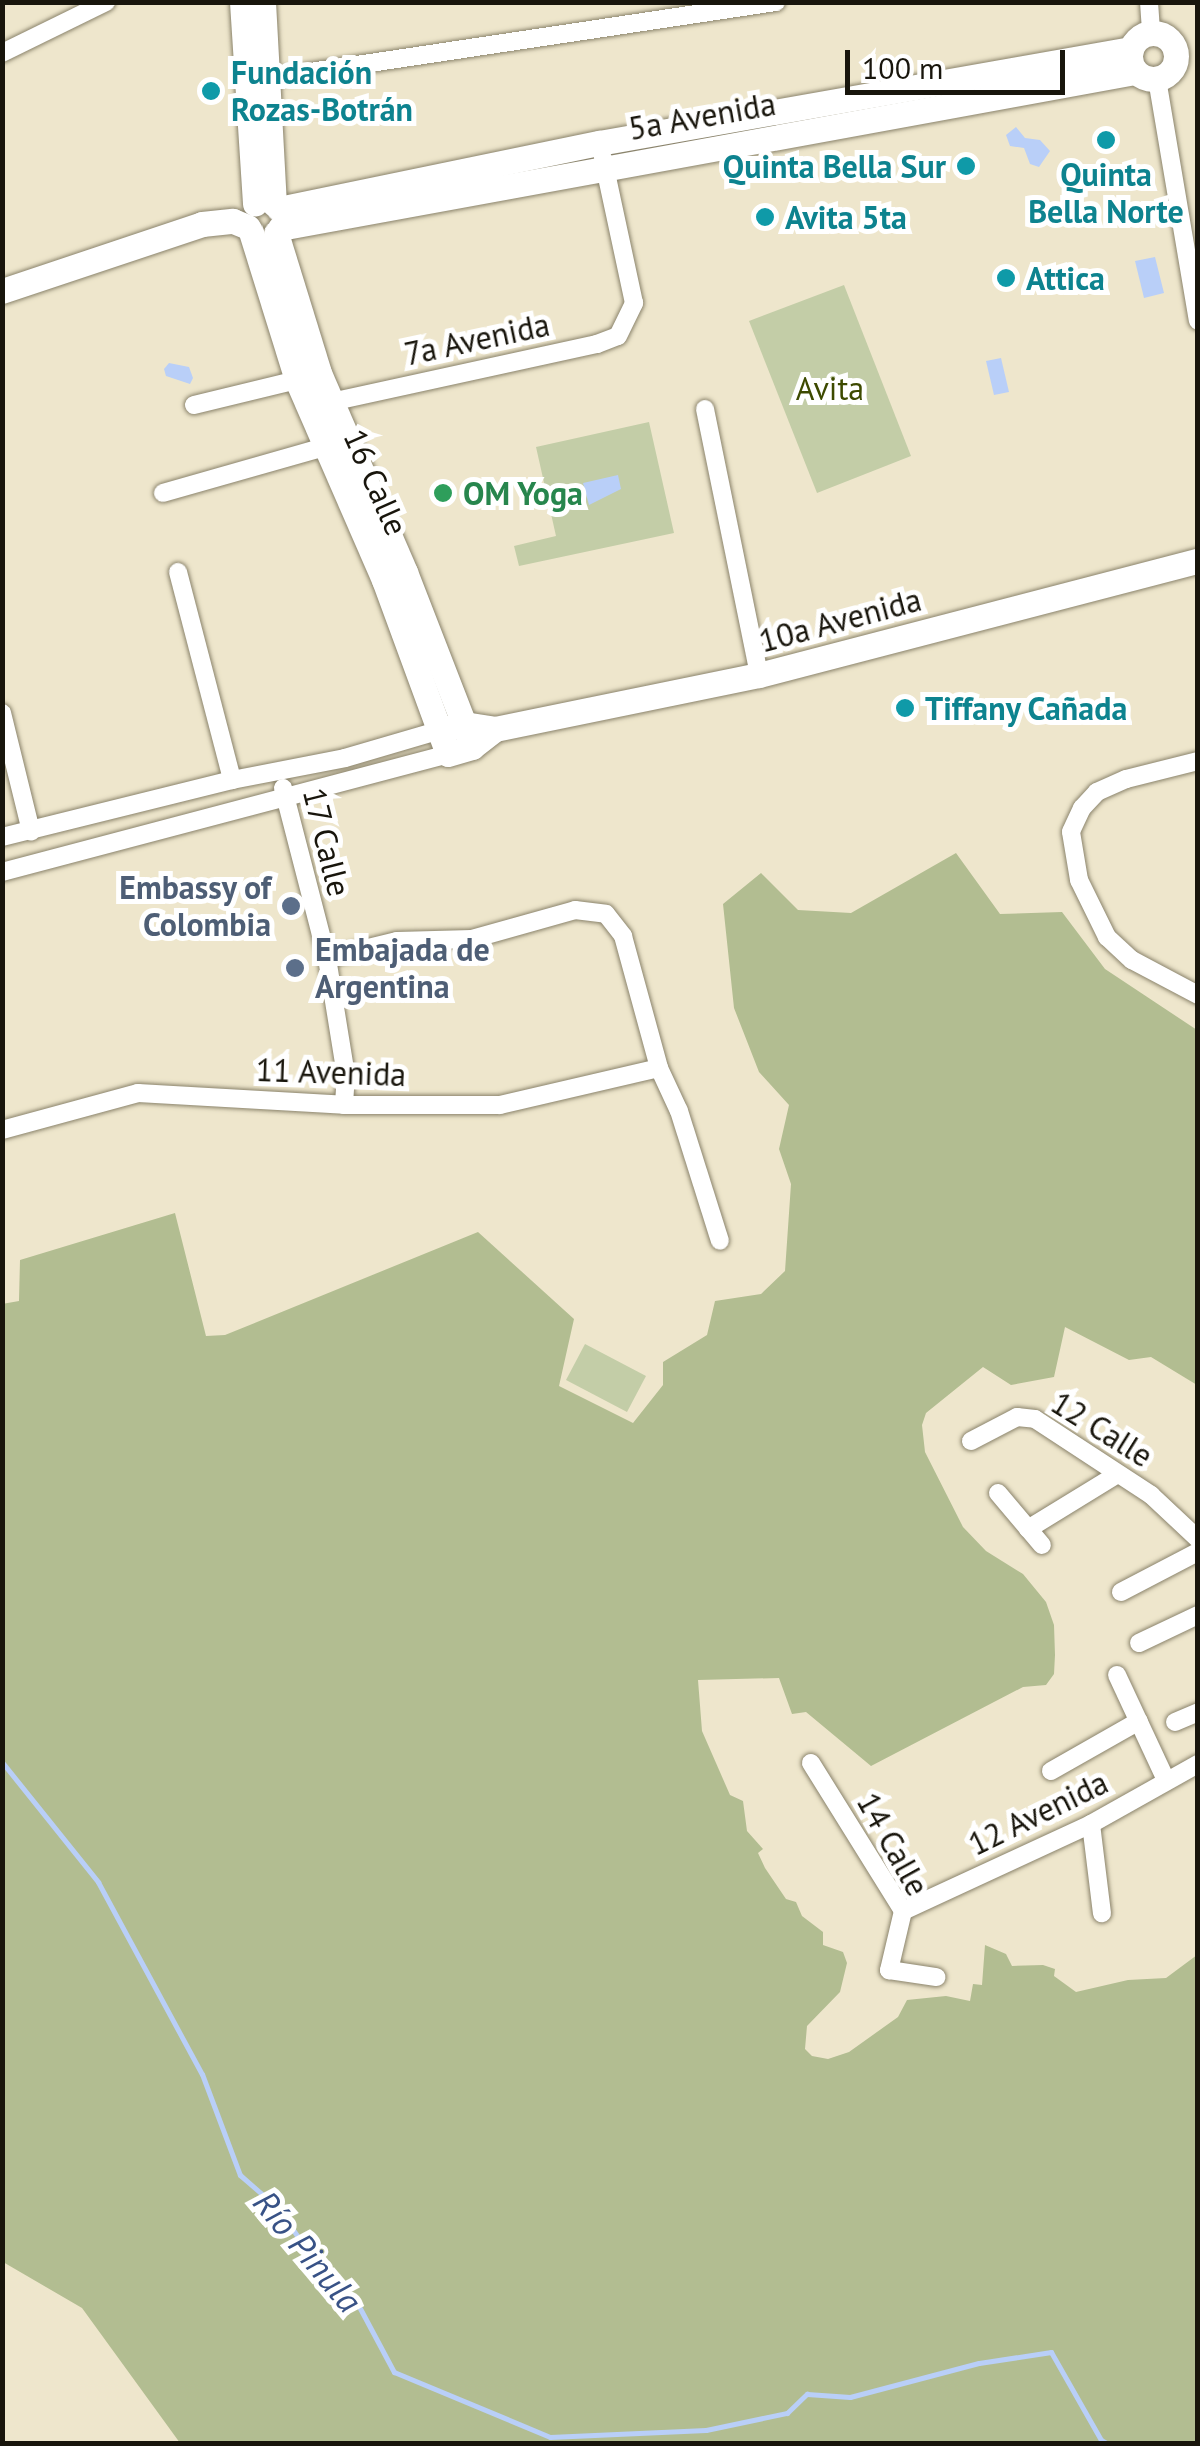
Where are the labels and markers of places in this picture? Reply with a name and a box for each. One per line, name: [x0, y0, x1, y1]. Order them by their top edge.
place label: Fundación Rozas-Botrán: [231, 54, 413, 129]
marker: Fundación Rozas-Botrán: [200, 80, 222, 102]
marker: Quinta Bella Norte: [1095, 129, 1117, 151]
place label: Quinta Bella Sur: [723, 147, 946, 185]
marker: Quinta Bella Sur: [955, 155, 977, 177]
place label: Quinta Bella Norte: [1028, 156, 1184, 231]
place label: Avita 5ta: [785, 198, 907, 236]
marker: Avita 5ta: [754, 206, 776, 228]
place label: Attica: [1026, 259, 1105, 297]
marker: Attica: [995, 267, 1017, 289]
place label: OM Yoga: [463, 474, 584, 512]
marker: OM Yoga: [432, 482, 454, 504]
place label: Tiffany Cañada: [925, 689, 1129, 727]
marker: Tiffany Cañada: [894, 697, 916, 719]
place label: Embassy of Colombia: [118, 869, 271, 944]
marker: Embassy of Colombia: [280, 895, 302, 917]
place label: Embajada de Argentina: [315, 931, 490, 1006]
marker: Embajada de Argentina: [284, 957, 306, 979]

